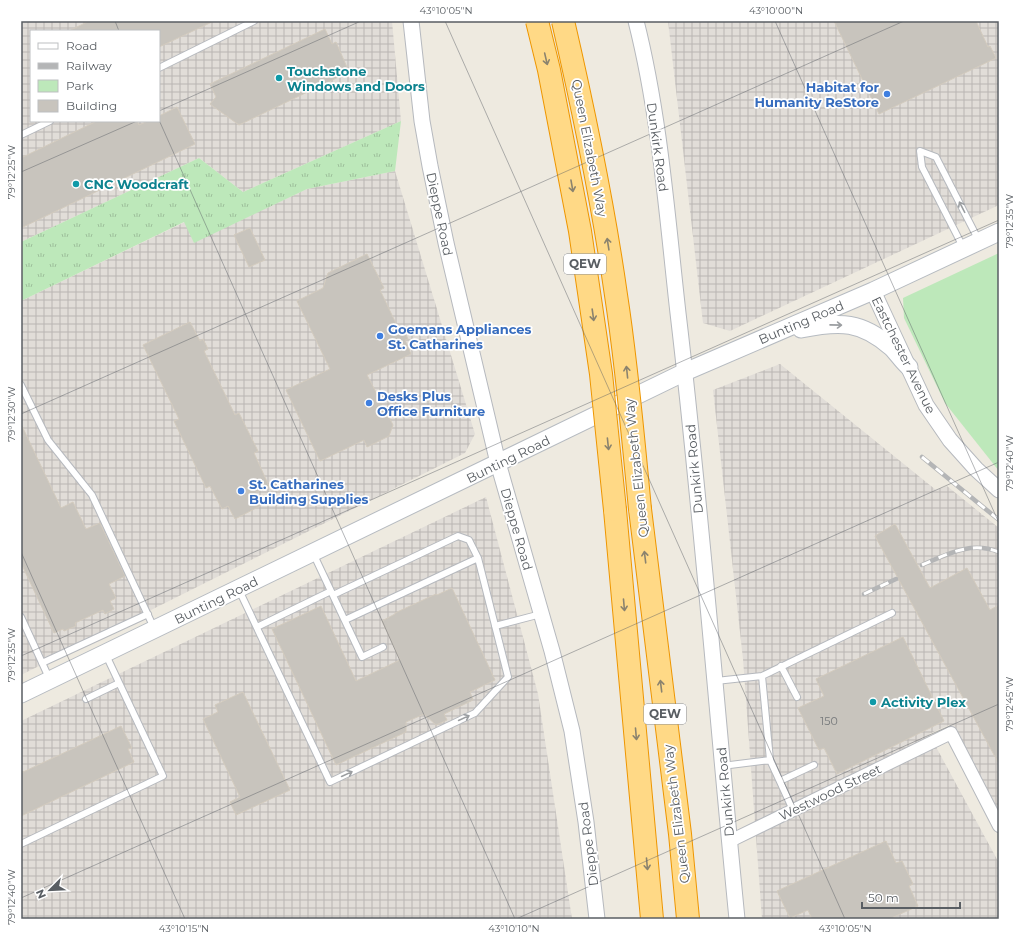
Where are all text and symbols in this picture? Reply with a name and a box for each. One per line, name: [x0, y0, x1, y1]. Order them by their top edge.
text: 43°10'05"N: [419, 4, 473, 17]
text: 43°10'00"N: [749, 4, 803, 17]
legend: [30, 30, 160, 122]
text: Road: [66, 38, 97, 53]
one-way arrow: [543, 52, 550, 65]
text: Railway: [66, 58, 112, 73]
place label: Touchstone Windows and Doors: [287, 63, 425, 94]
marker: Touchstone Windows and Doors: [274, 73, 284, 83]
text: Park: [66, 78, 94, 93]
street label: Queen Elizabeth Way: [569, 78, 611, 219]
place label: Habitat for Humanity ReStore: [755, 79, 879, 110]
marker: Habitat for Humanity ReStore: [882, 89, 892, 99]
text: Building: [66, 98, 117, 113]
street label: Dunkirk Road: [644, 101, 672, 193]
text: 79°12'25"W: [5, 145, 18, 199]
street label: Dieppe Road: [423, 171, 457, 257]
place label: CNC Woodcraft: [84, 176, 189, 192]
marker: CNC Woodcraft: [71, 179, 81, 189]
one-way arrow: [568, 179, 576, 192]
text: 79°12'35"W: [1003, 194, 1016, 248]
one-way arrow: [957, 201, 965, 213]
one-way arrow: [604, 238, 612, 251]
road number: QEW: [564, 254, 606, 274]
street label: Eastchester Avenue: [869, 294, 939, 416]
street label: Bunting Road: [756, 297, 846, 347]
one-way arrow: [589, 308, 597, 321]
place label: Goemans Appliances St. Catharines: [388, 321, 532, 352]
one-way arrow: [829, 321, 842, 328]
marker: Goemans Appliances St. Catharines: [375, 331, 385, 341]
one-way arrow: [623, 366, 630, 379]
text: 79°12'30"W: [5, 386, 18, 442]
place label: Desks Plus Office Furniture: [377, 388, 485, 419]
street label: Queen Elizabeth Way: [621, 397, 651, 538]
marker: Desks Plus Office Furniture: [364, 398, 374, 408]
street label: Dunkirk Road: [682, 424, 706, 514]
street label: Bunting Road: [464, 432, 552, 486]
text: 79°12'40"W: [1003, 435, 1016, 491]
one-way arrow: [605, 437, 612, 450]
place label: St. Catharines Building Supplies: [249, 476, 369, 507]
marker: St. Catharines Building Supplies: [236, 486, 246, 496]
street label: Dieppe Road: [498, 486, 536, 572]
one-way arrow: [642, 550, 649, 563]
street label: Bunting Road: [172, 573, 260, 627]
one-way arrow: [620, 598, 627, 611]
text: 79°12'35"W: [5, 628, 18, 682]
text: 79°12'45"W: [1003, 677, 1016, 731]
one-way arrow: [657, 679, 665, 692]
place label: Activity Plex: [880, 694, 966, 710]
marker: Activity Plex: [868, 697, 878, 707]
road number: QEW: [644, 704, 686, 724]
one-way arrow: [458, 714, 470, 721]
house number: 150: [820, 714, 838, 728]
one-way arrow: [632, 727, 639, 740]
street label: Queen Elizabeth Way: [659, 743, 692, 884]
street label: Dunkirk Road: [713, 747, 737, 837]
street label: Westwood Street: [776, 760, 884, 824]
one-way arrow: [340, 770, 352, 777]
street label: Dieppe Road: [575, 801, 601, 887]
one-way arrow: [644, 857, 651, 870]
text: 79°12'40"W: [5, 869, 18, 925]
north arrow: [30, 870, 70, 910]
scale bar: [862, 884, 960, 910]
text: N: [33, 887, 49, 901]
text: 50 m: [868, 890, 899, 905]
text: 43°10'15"N: [159, 922, 209, 935]
text: 43°10'10"N: [488, 922, 540, 935]
text: 43°10'05"N: [818, 922, 872, 935]

